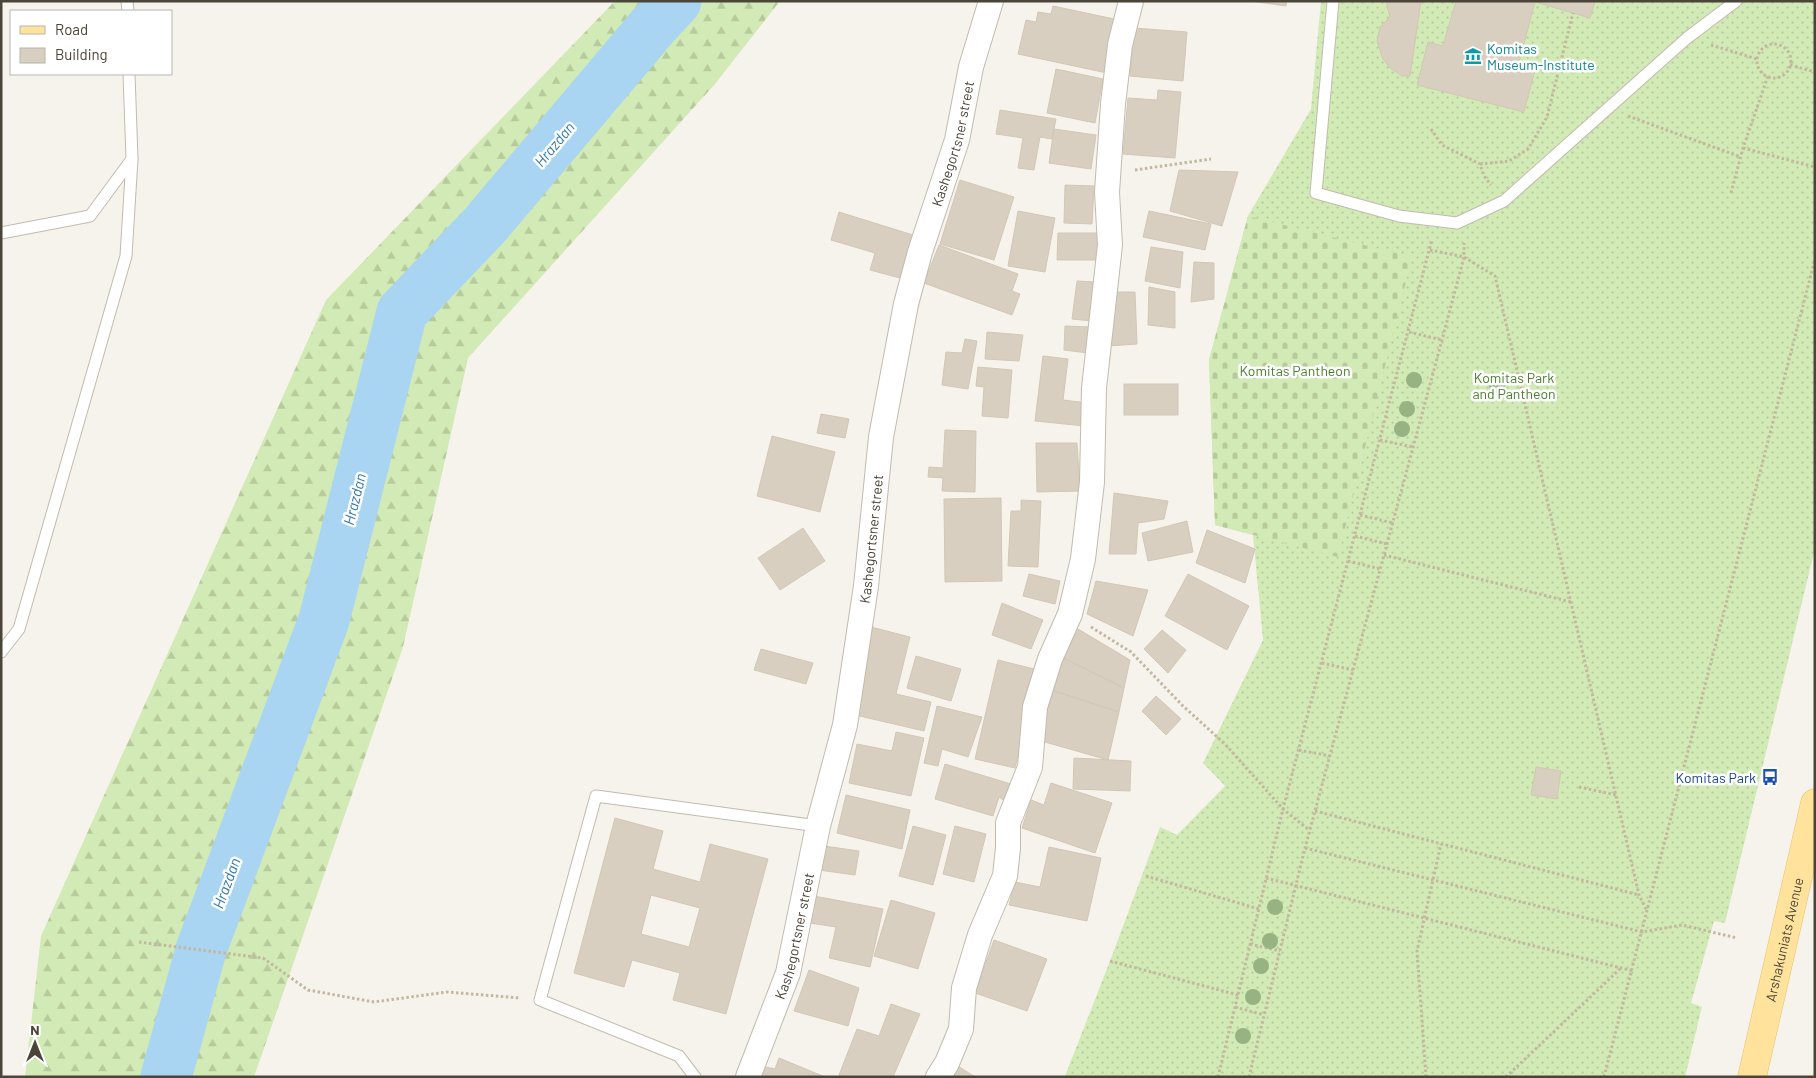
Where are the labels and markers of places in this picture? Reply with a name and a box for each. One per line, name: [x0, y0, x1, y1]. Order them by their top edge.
place label: Komitas Museum-Institute: [1487, 40, 1595, 73]
museum icon: Komitas Museum-Institute: [1463, 46, 1483, 66]
bus stop icon: Komitas Park: [1760, 767, 1780, 787]
place label: Komitas Park: [1676, 769, 1756, 786]

